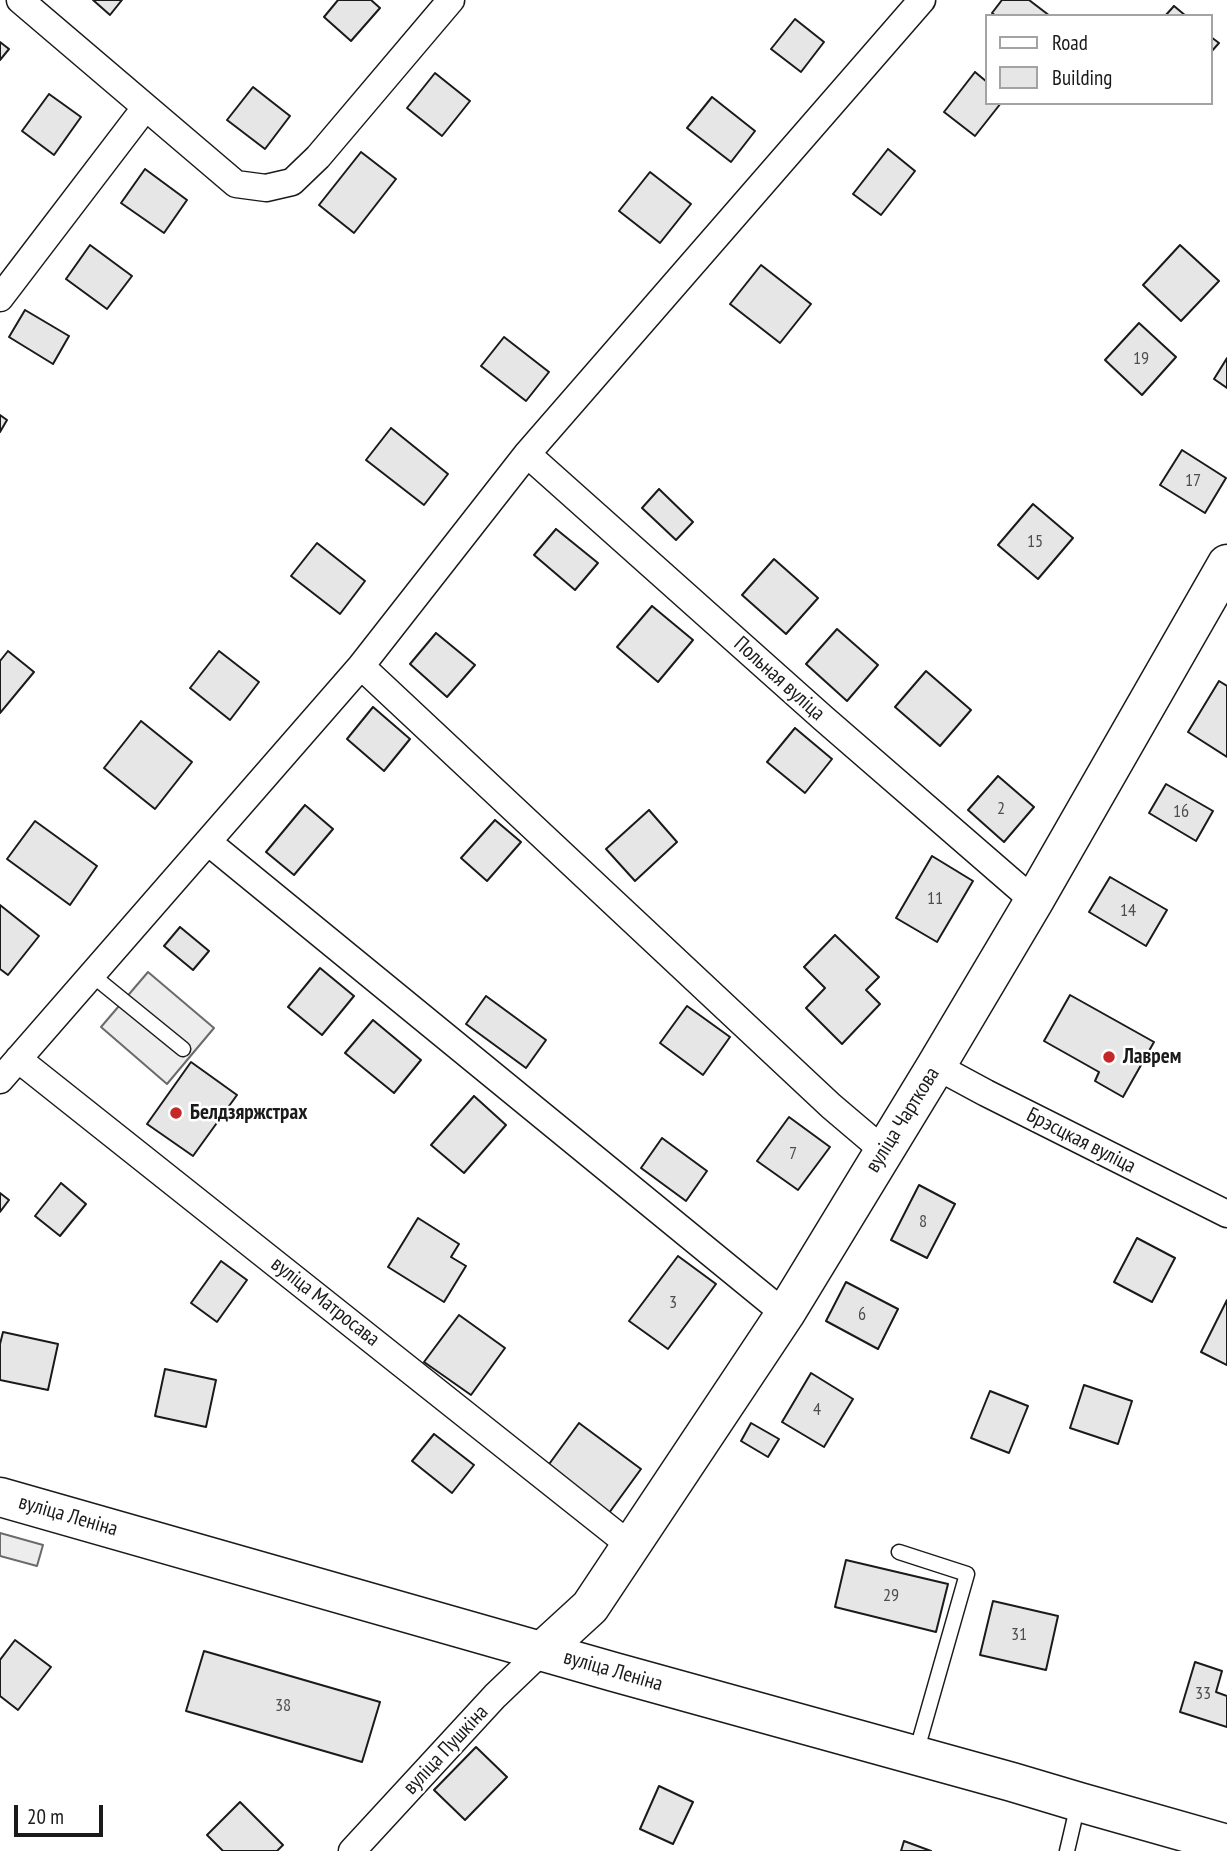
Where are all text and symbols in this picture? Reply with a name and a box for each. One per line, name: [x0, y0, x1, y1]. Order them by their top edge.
legend: [986, 14, 1213, 105]
text: Road: [1052, 29, 1088, 56]
text: Building: [1052, 64, 1112, 91]
house number: 19: [1133, 348, 1149, 370]
house number: 17: [1185, 470, 1201, 492]
house number: 15: [1027, 531, 1043, 553]
street label: Польная вуліца: [728, 632, 830, 726]
house number: 2: [997, 798, 1005, 820]
house number: 16: [1173, 801, 1189, 823]
house number: 11: [927, 888, 943, 910]
house number: 14: [1120, 900, 1136, 922]
place label: Лаврем: [1123, 1044, 1181, 1070]
marker: Лаврем: [1101, 1049, 1117, 1065]
street label: вуліца Чарткова: [861, 1063, 945, 1177]
place label: Белдзяржстрах: [190, 1100, 307, 1126]
street label: Брэсцкая вуліца: [1022, 1103, 1140, 1179]
marker: Белдзяржстрах: [168, 1105, 184, 1121]
house number: 7: [789, 1143, 797, 1165]
house number: 8: [919, 1211, 927, 1233]
street label: вуліца Матросава: [266, 1252, 384, 1352]
house number: 3: [669, 1292, 677, 1314]
house number: 6: [858, 1304, 866, 1326]
house number: 4: [813, 1399, 821, 1421]
street label: вуліца Леніна: [16, 1490, 120, 1542]
house number: 29: [883, 1585, 899, 1607]
house number: 31: [1011, 1624, 1027, 1646]
street label: вуліца Леніна: [561, 1645, 665, 1697]
house number: 33: [1195, 1683, 1211, 1705]
house number: 38: [275, 1695, 291, 1717]
street label: вуліца Пушкіна: [398, 1700, 494, 1800]
scale bar: [18, 1792, 107, 1836]
text: 20 m: [27, 1803, 64, 1830]

